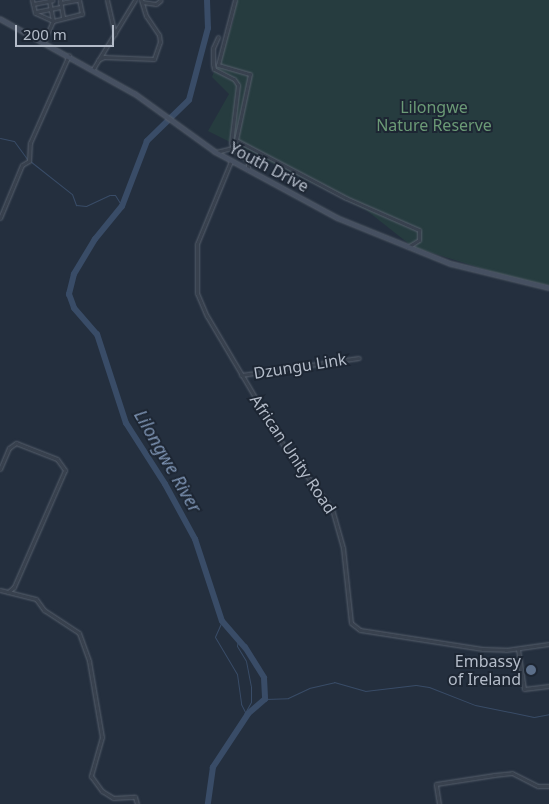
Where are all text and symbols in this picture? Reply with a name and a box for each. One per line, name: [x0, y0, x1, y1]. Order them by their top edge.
scale bar: [18, 15, 116, 47]
text: 200 m: [23, 24, 67, 44]
park label: Lilongwe Nature Reserve: [376, 97, 492, 135]
street label: Youth Drive: [226, 138, 312, 196]
street label: Dzungu Link: [252, 349, 348, 383]
street label: African Unity Road: [246, 391, 340, 517]
water label: Lilongwe River: [130, 406, 206, 516]
place label: Embassy of Ireland: [448, 651, 521, 689]
marker: Embassy of Ireland: [525, 664, 537, 676]

